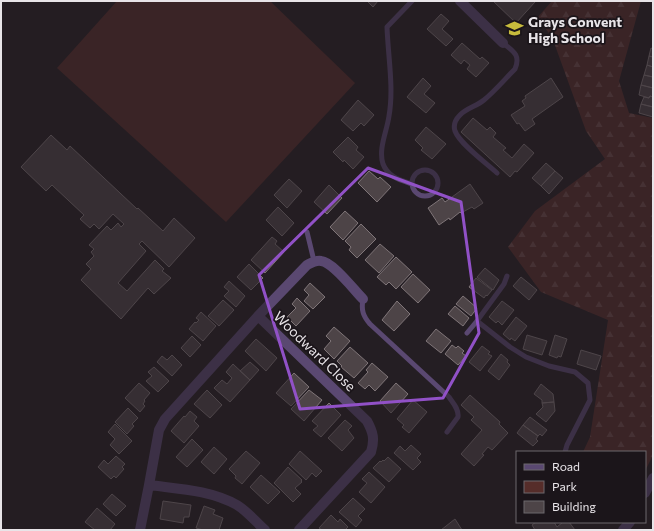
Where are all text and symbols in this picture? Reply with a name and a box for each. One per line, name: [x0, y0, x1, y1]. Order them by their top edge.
place label: Grays Convent High School: [528, 13, 622, 46]
school or university icon: Grays Convent High School: [505, 19, 525, 39]
street label: Woodward Close: [270, 307, 360, 395]
legend: [516, 451, 646, 523]
text: Road: [552, 459, 580, 473]
text: Park: [552, 479, 578, 493]
text: Building: [552, 499, 596, 513]

